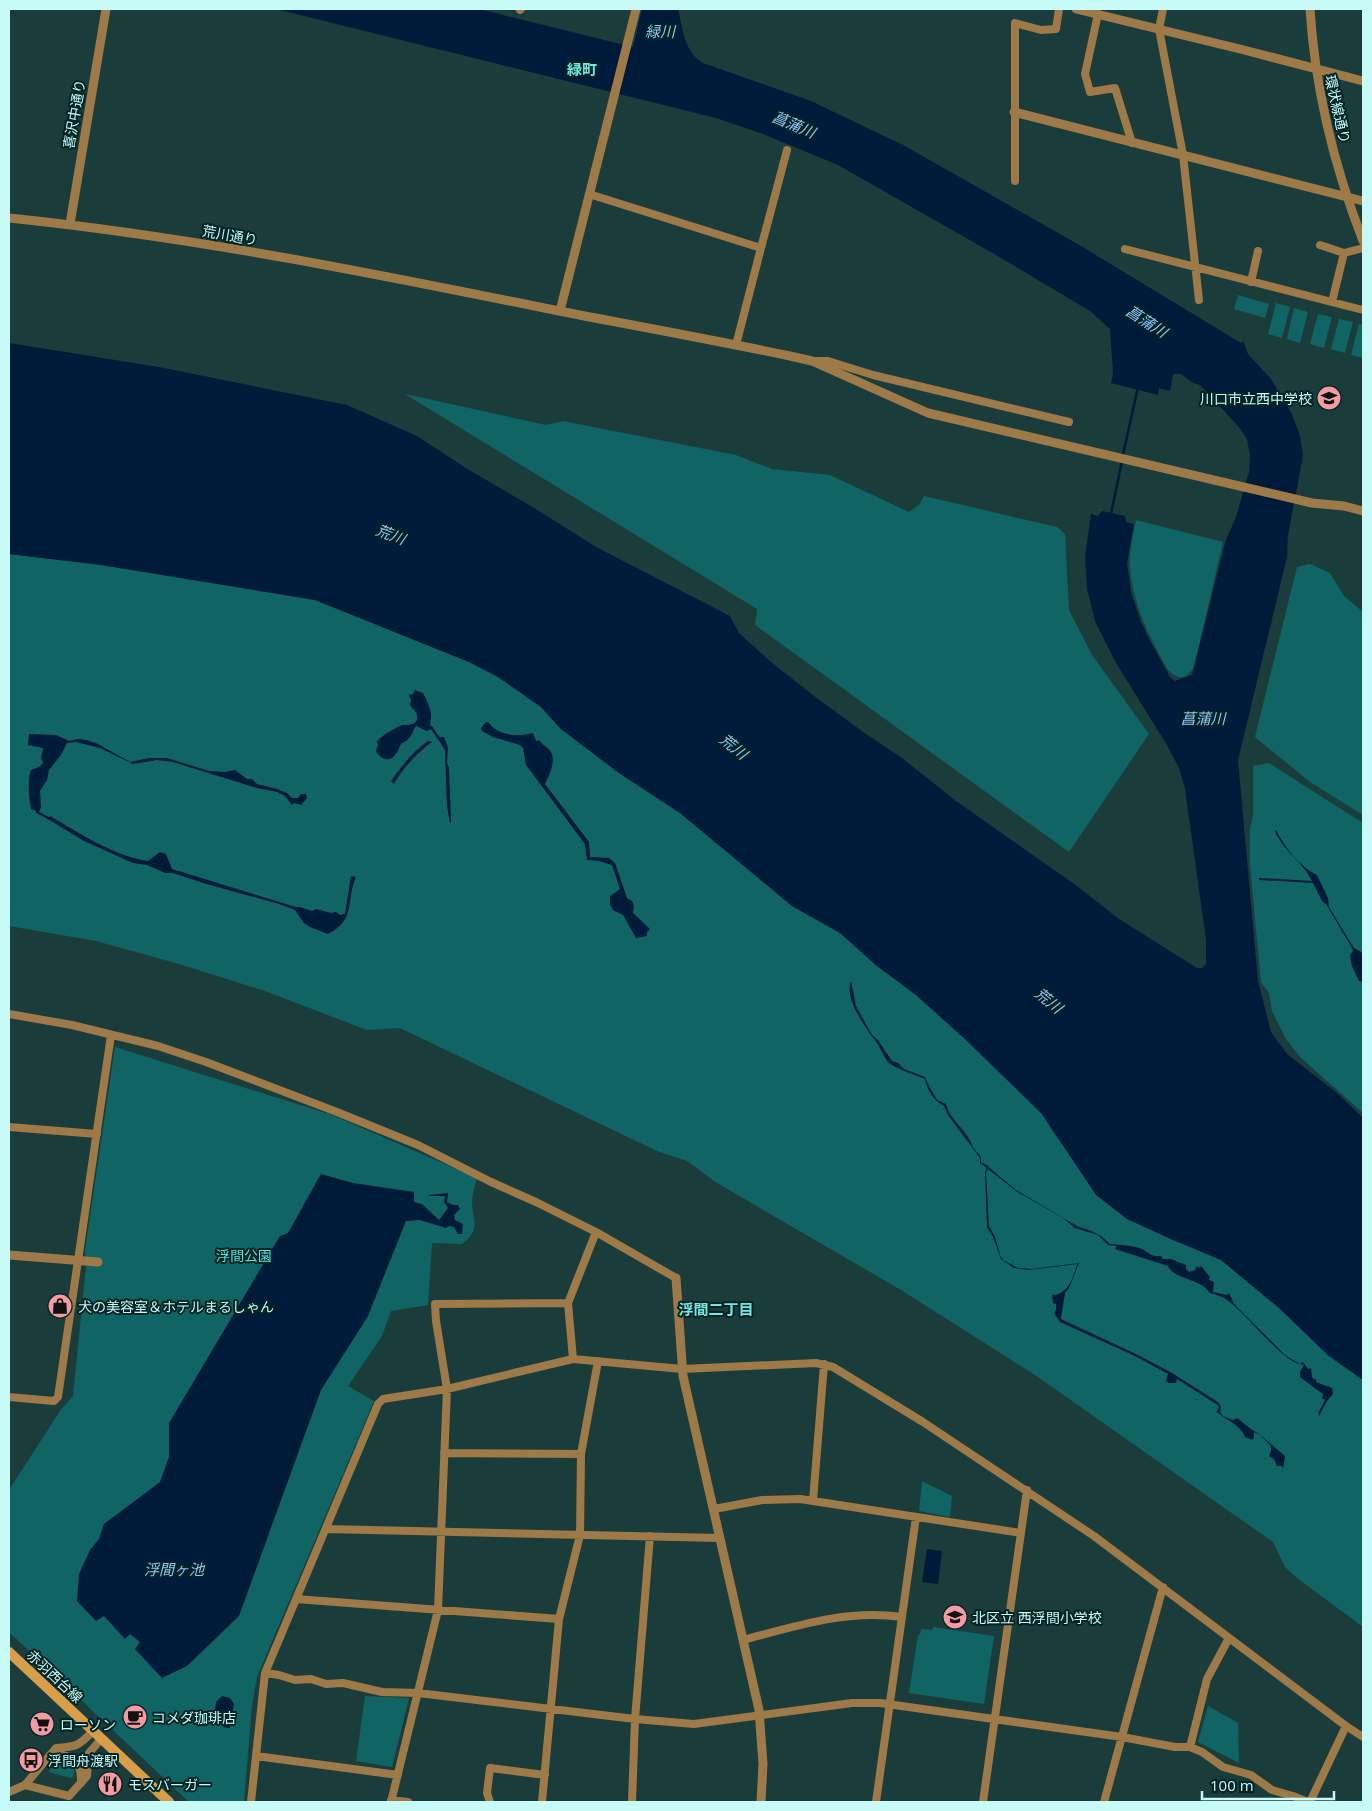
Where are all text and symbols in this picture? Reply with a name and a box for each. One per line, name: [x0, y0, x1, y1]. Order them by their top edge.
water label: 緑川: [645, 21, 677, 41]
district label: 緑町: [567, 59, 597, 79]
street label: 環状線通り: [1321, 73, 1355, 145]
street label: 喜沢中通り: [59, 78, 89, 150]
water label: 菖蒲川: [769, 106, 820, 143]
street label: 荒川通り: [201, 221, 259, 249]
water label: 菖蒲川: [1123, 300, 1173, 343]
school or university icon: 川口市立西中学校: [1316, 385, 1342, 411]
place label: 川口市立西中学校: [1200, 389, 1312, 408]
water label: 荒川: [373, 519, 410, 549]
water label: 菖蒲川: [1180, 708, 1227, 728]
water label: 荒川: [716, 729, 753, 764]
water label: 荒川: [1031, 983, 1068, 1018]
park label: 浮間公園: [216, 1246, 272, 1265]
shop icon: 犬の美容室＆ホテルまるしゃん: [47, 1293, 73, 1319]
place label: 犬の美容室＆ホテルまるしゃん: [78, 1297, 274, 1316]
district label: 浮間二丁目: [678, 1299, 754, 1319]
water label: 浮間ヶ池: [144, 1559, 206, 1579]
school or university icon: 北区立 西浮間小学校: [942, 1604, 968, 1630]
place label: 北区立 西浮間小学校: [972, 1608, 1102, 1627]
street label: 赤羽西台線: [23, 1645, 87, 1707]
cafe icon: コメダ珈琲店: [122, 1704, 148, 1730]
place label: コメダ珈琲店: [152, 1708, 236, 1727]
supermarket icon: ローソン: [29, 1711, 55, 1737]
place label: ローソン: [60, 1715, 116, 1734]
bus stop icon: 浮間舟渡駅: [18, 1747, 44, 1773]
place label: 浮間舟渡駅: [48, 1751, 118, 1770]
scale bar: [1202, 1768, 1334, 1800]
restaurant icon: モスバーガー: [97, 1771, 123, 1797]
place label: モスバーガー: [128, 1775, 212, 1794]
text: 100 m: [1210, 1775, 1254, 1795]

